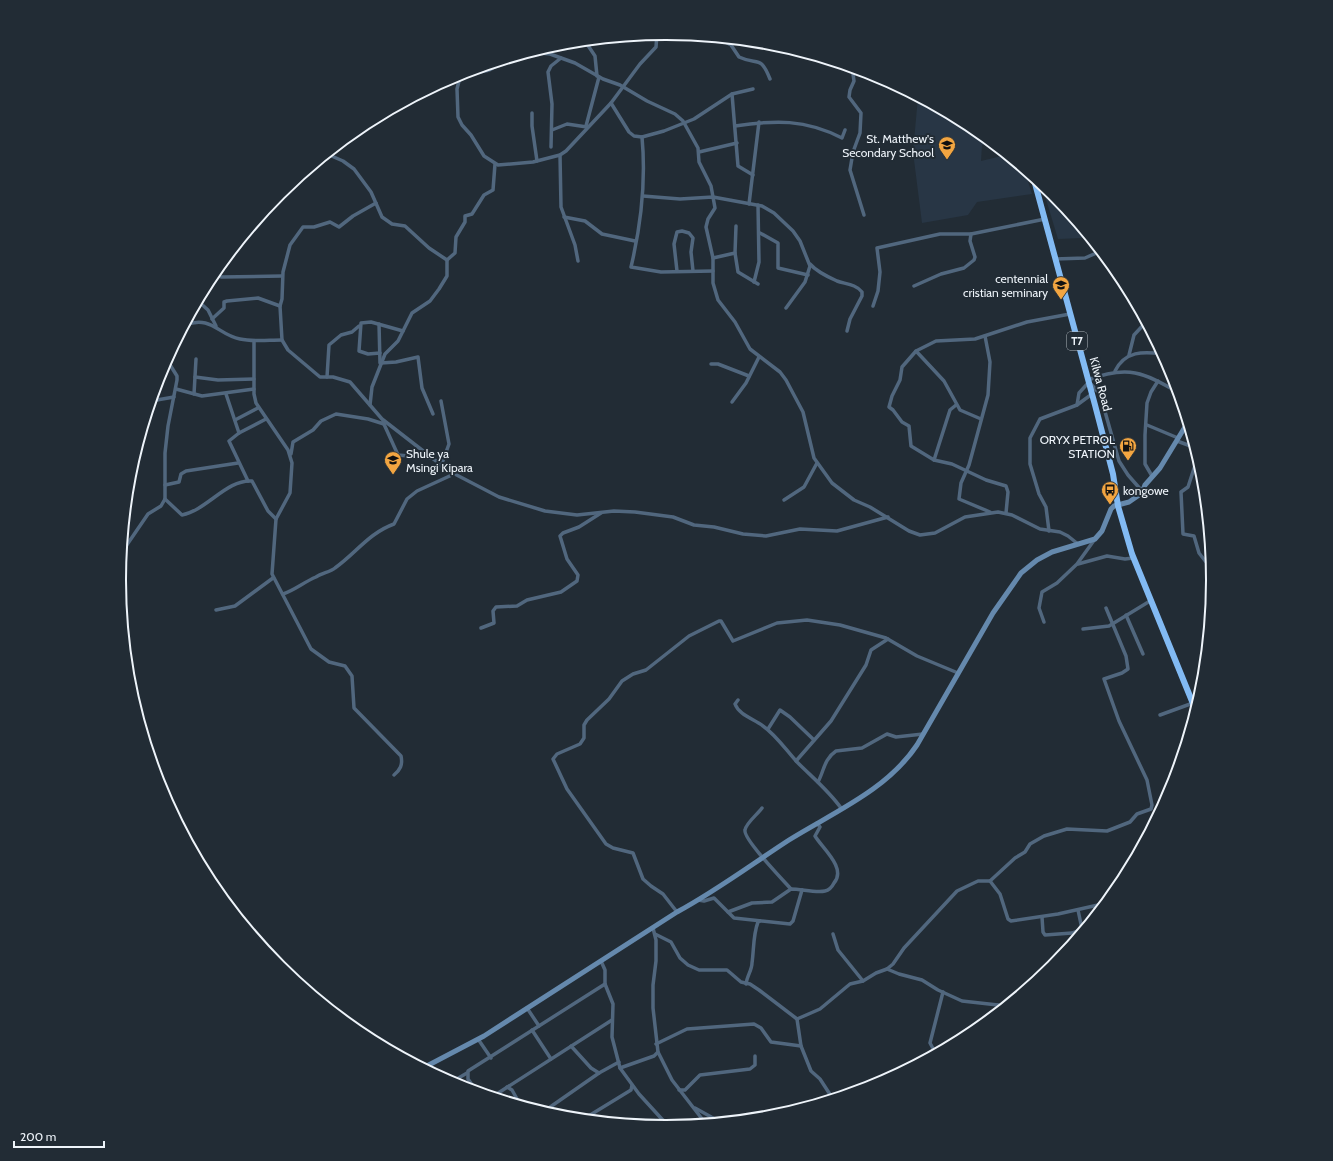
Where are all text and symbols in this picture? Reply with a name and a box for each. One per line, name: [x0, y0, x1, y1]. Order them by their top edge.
place label: St. Matthew's Secondary School: [842, 131, 934, 160]
school or university icon: St. Matthew's Secondary School: [937, 135, 957, 160]
place label: centennial cristian seminary: [963, 271, 1048, 300]
school or university icon: centennial cristian seminary: [1051, 275, 1071, 300]
road number: T7: [1067, 332, 1087, 350]
street label: Kilwa Road: [1087, 355, 1115, 413]
place label: ORYX PETROL STATION: [1040, 432, 1115, 461]
fuel station icon: ORYX PETROL STATION: [1118, 436, 1138, 461]
place label: Shule ya Msingi Kipara: [406, 446, 473, 475]
school or university icon: Shule ya Msingi Kipara: [383, 450, 403, 475]
bus stop icon: kongowe: [1100, 480, 1120, 505]
place label: kongowe: [1123, 483, 1169, 498]
scale bar: [14, 1123, 104, 1149]
text: 200 m: [20, 1129, 56, 1144]

